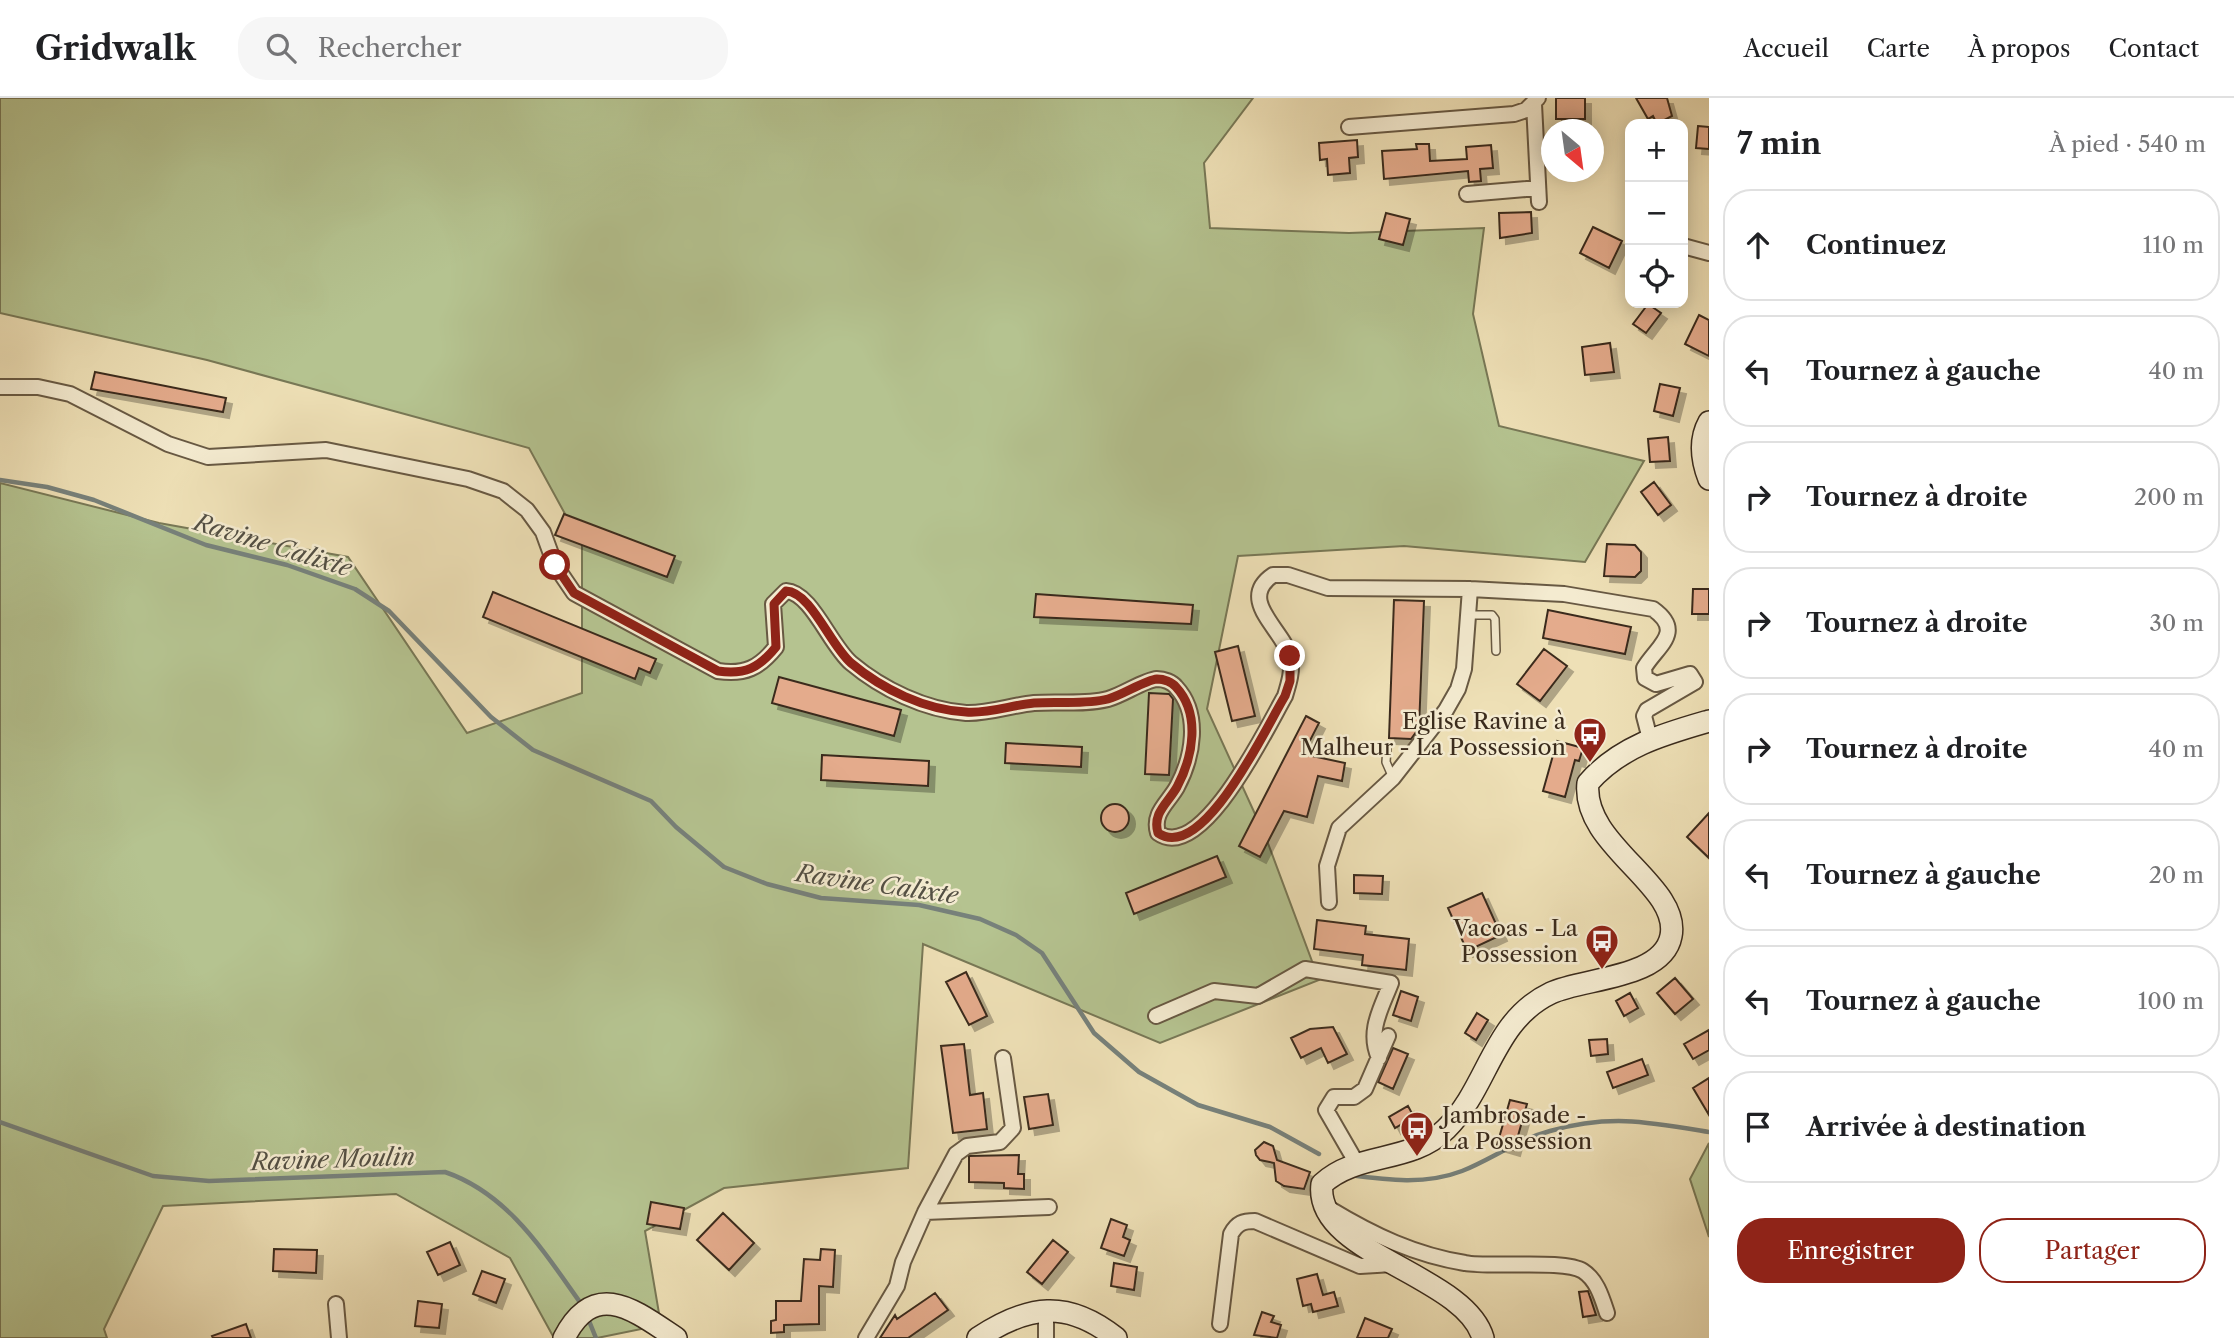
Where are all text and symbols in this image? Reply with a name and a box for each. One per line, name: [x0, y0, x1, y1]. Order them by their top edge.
search box: [238, 17, 728, 80]
text: Gridwalk: [35, 28, 196, 69]
icon: search: [262, 29, 300, 67]
text: Rechercher: [318, 32, 462, 64]
text: Accueil: [1744, 34, 1829, 63]
text: Carte: [1867, 34, 1930, 63]
text: À propos: [1968, 34, 2071, 63]
text: Contact: [2109, 34, 2199, 63]
north arrow: [1541, 119, 1604, 182]
map controls: [1625, 119, 1688, 308]
button: +: [1625, 119, 1688, 182]
text: 7 min: [1737, 125, 1821, 162]
text: À pied · 540 m: [2049, 130, 2206, 158]
button: −: [1625, 182, 1688, 245]
icon: ahead: [1739, 226, 1777, 264]
text: Continuez: [1806, 229, 1946, 261]
text: 110 m: [2143, 231, 2204, 259]
button: locate: [1625, 245, 1688, 308]
icon: left: [1739, 352, 1777, 390]
text: Tournez à gauche: [1806, 355, 2041, 387]
text: 40 m: [2149, 357, 2204, 385]
icon: right: [1739, 478, 1777, 516]
text: Tournez à droite: [1806, 481, 2028, 513]
text: 200 m: [2134, 483, 2204, 511]
water label: Ravine Calixte: [189, 507, 357, 583]
route start: [539, 549, 570, 580]
icon: right: [1739, 604, 1777, 642]
text: Tournez à droite: [1806, 607, 2028, 639]
text: 30 m: [2149, 609, 2204, 637]
route end: [1274, 640, 1305, 671]
place label: Eglise Ravine à Malheur - La Possession: [1300, 707, 1567, 761]
bus stop icon: Eglise Ravine à Malheur - La Possession: [1571, 715, 1609, 764]
icon: right: [1739, 730, 1777, 768]
text: Tournez à droite: [1806, 733, 2028, 765]
text: 40 m: [2149, 735, 2204, 763]
icon: left: [1739, 856, 1777, 894]
water label: Ravine Calixte: [792, 858, 961, 910]
text: Tournez à gauche: [1806, 859, 2041, 891]
text: 20 m: [2149, 861, 2204, 889]
place label: Vacoas - La Possession: [1452, 914, 1579, 968]
bus stop icon: Vacoas - La Possession: [1583, 922, 1621, 971]
icon: left: [1739, 982, 1777, 1020]
text: Tournez à gauche: [1806, 985, 2041, 1017]
text: 100 m: [2138, 987, 2204, 1015]
place label: Jambrosade - La Possession: [1439, 1101, 1592, 1155]
icon: arrive: [1739, 1108, 1777, 1146]
bus stop icon: Jambrosade - La Possession: [1398, 1109, 1436, 1158]
text: Arrivée à destination: [1806, 1111, 2086, 1143]
water label: Ravine Moulin: [249, 1142, 415, 1176]
button: Enregistrer: [1737, 1218, 1965, 1283]
button: Partager: [1979, 1218, 2206, 1283]

